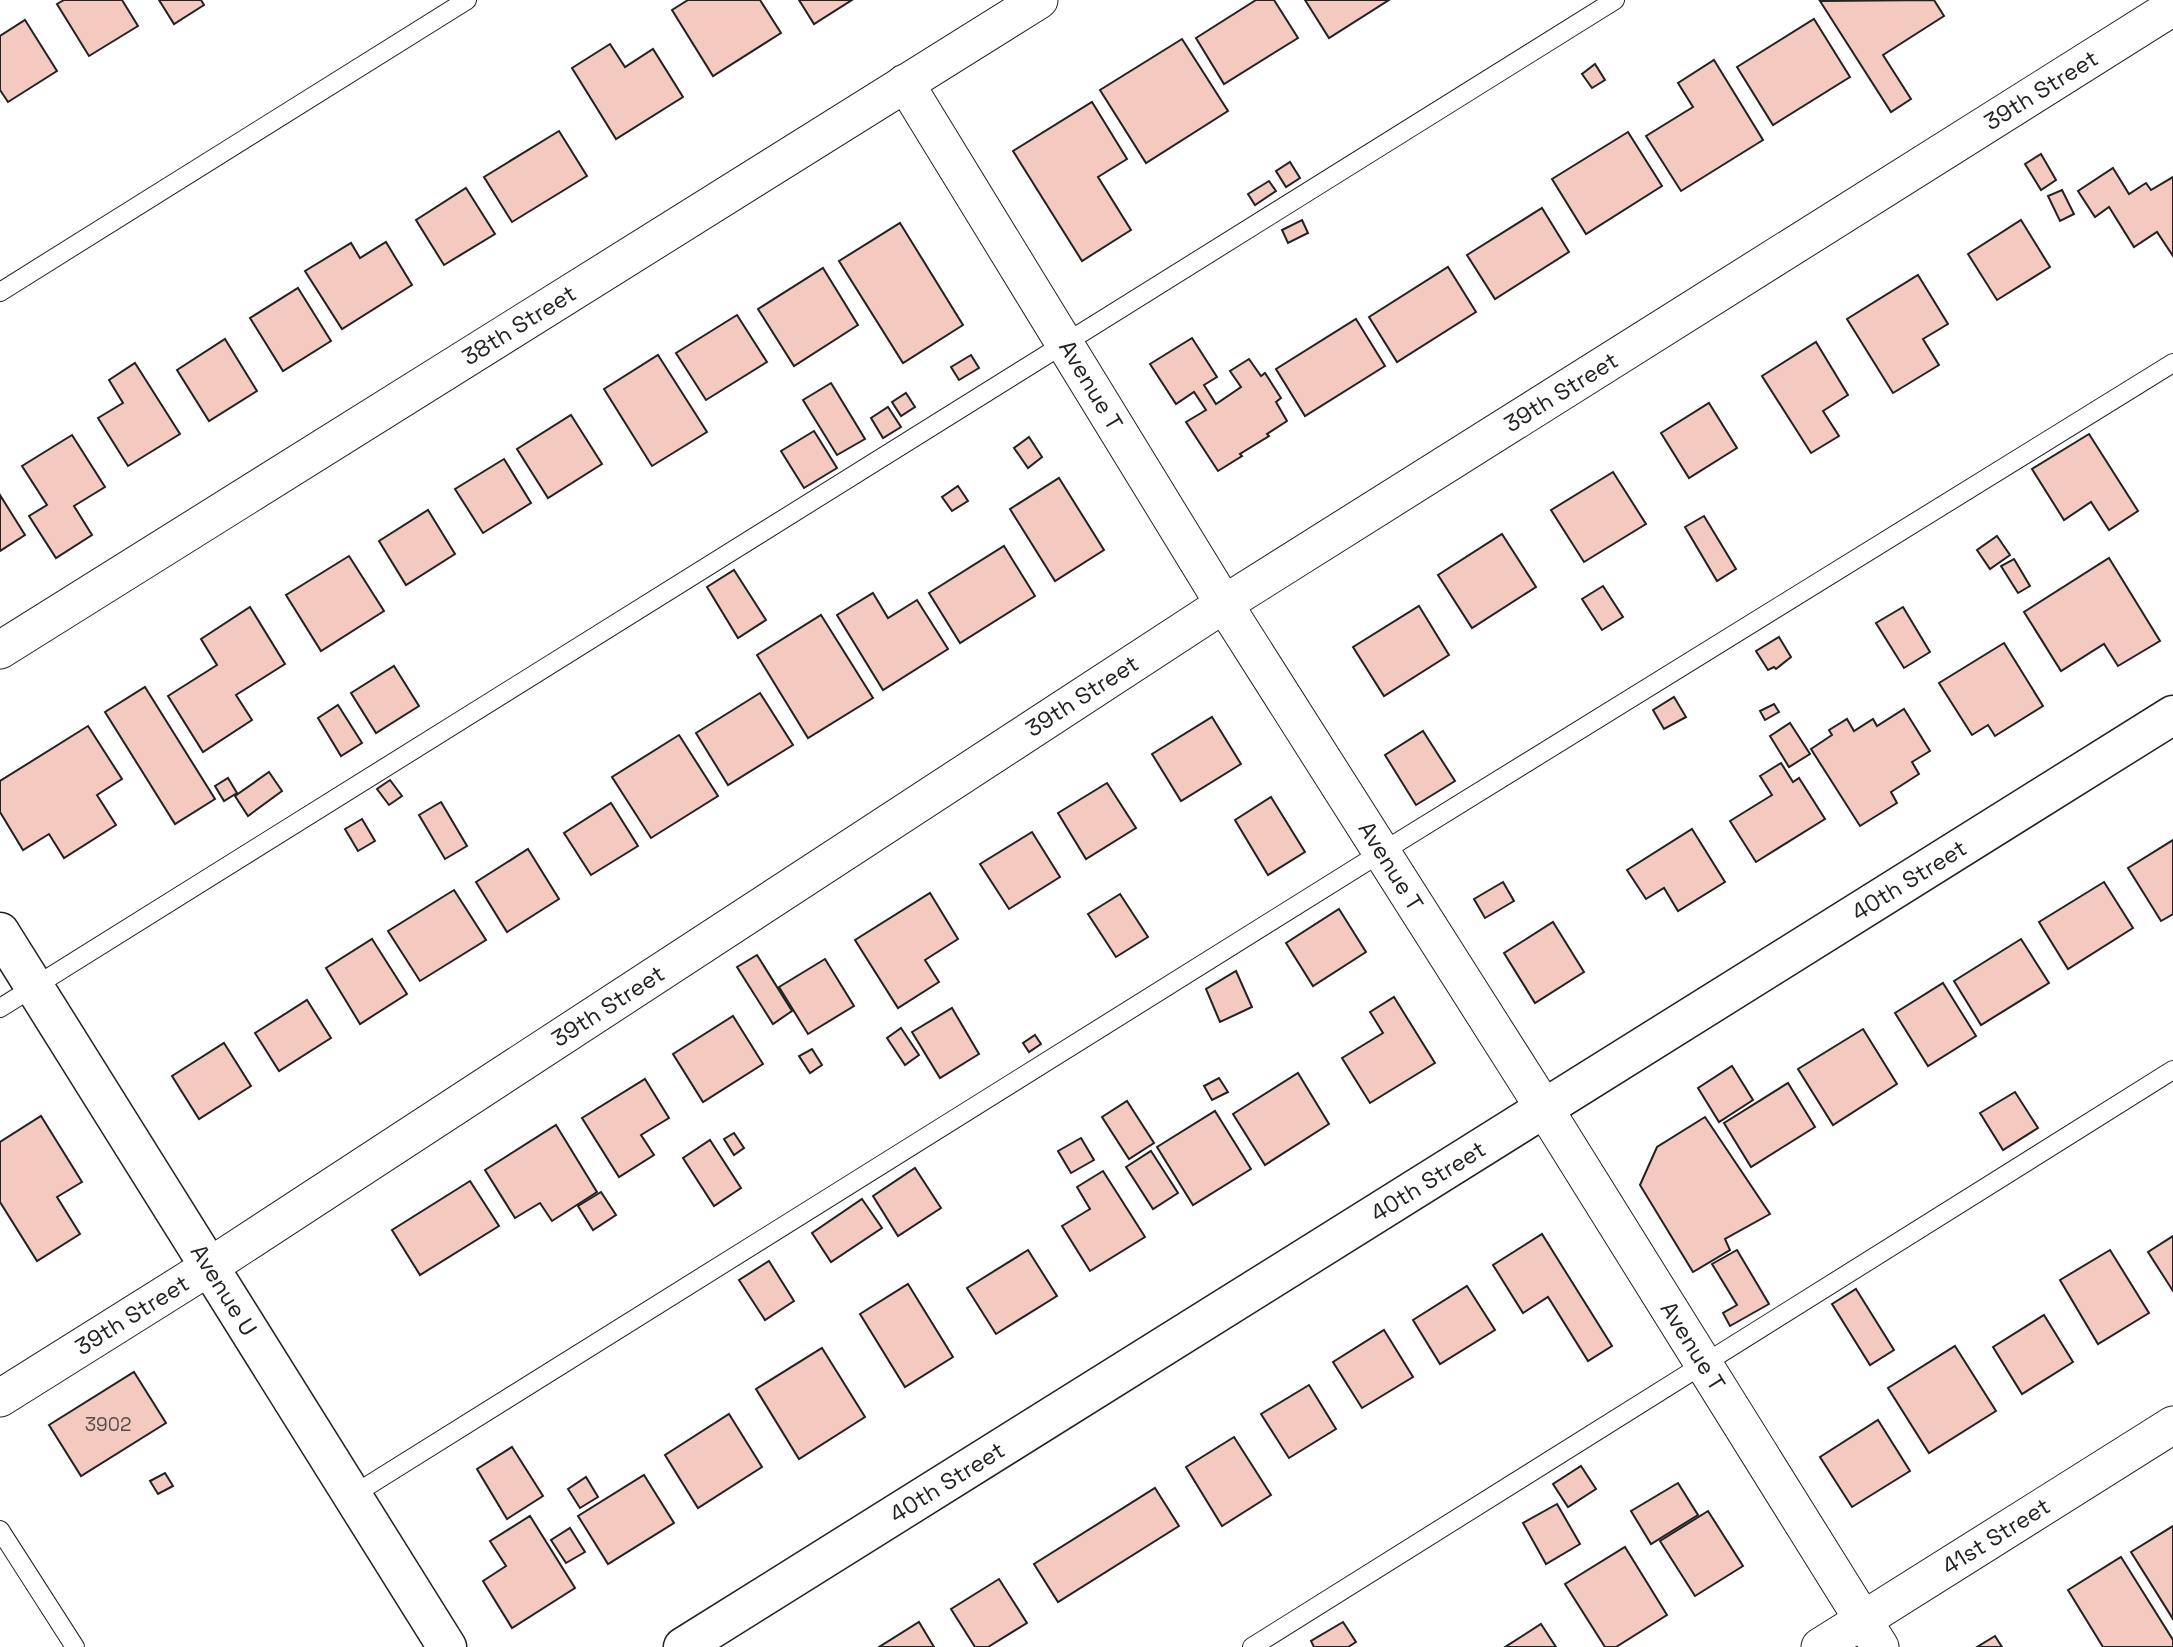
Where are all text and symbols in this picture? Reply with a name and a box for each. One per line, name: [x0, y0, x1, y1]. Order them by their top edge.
street label: 39th Street: [1978, 43, 2104, 137]
street label: 38th Street: [456, 278, 582, 372]
street label: Avenue T: [1052, 334, 1130, 436]
street label: 39th Street: [1498, 345, 1624, 439]
street label: 39th Street: [1020, 648, 1144, 744]
street label: Avenue T: [1352, 816, 1430, 916]
street label: 40th Street: [1846, 833, 1972, 927]
street label: 39th Street: [546, 958, 670, 1054]
street label: 40th Street: [1365, 1134, 1491, 1228]
street label: Avenue U: [184, 1239, 264, 1341]
street label: 39th Street: [69, 1268, 195, 1362]
street label: Avenue T: [1654, 1296, 1732, 1396]
house number: 3902: [85, 1412, 131, 1437]
street label: 40th Street: [884, 1435, 1010, 1529]
street label: 41st Street: [1936, 1491, 2056, 1581]

